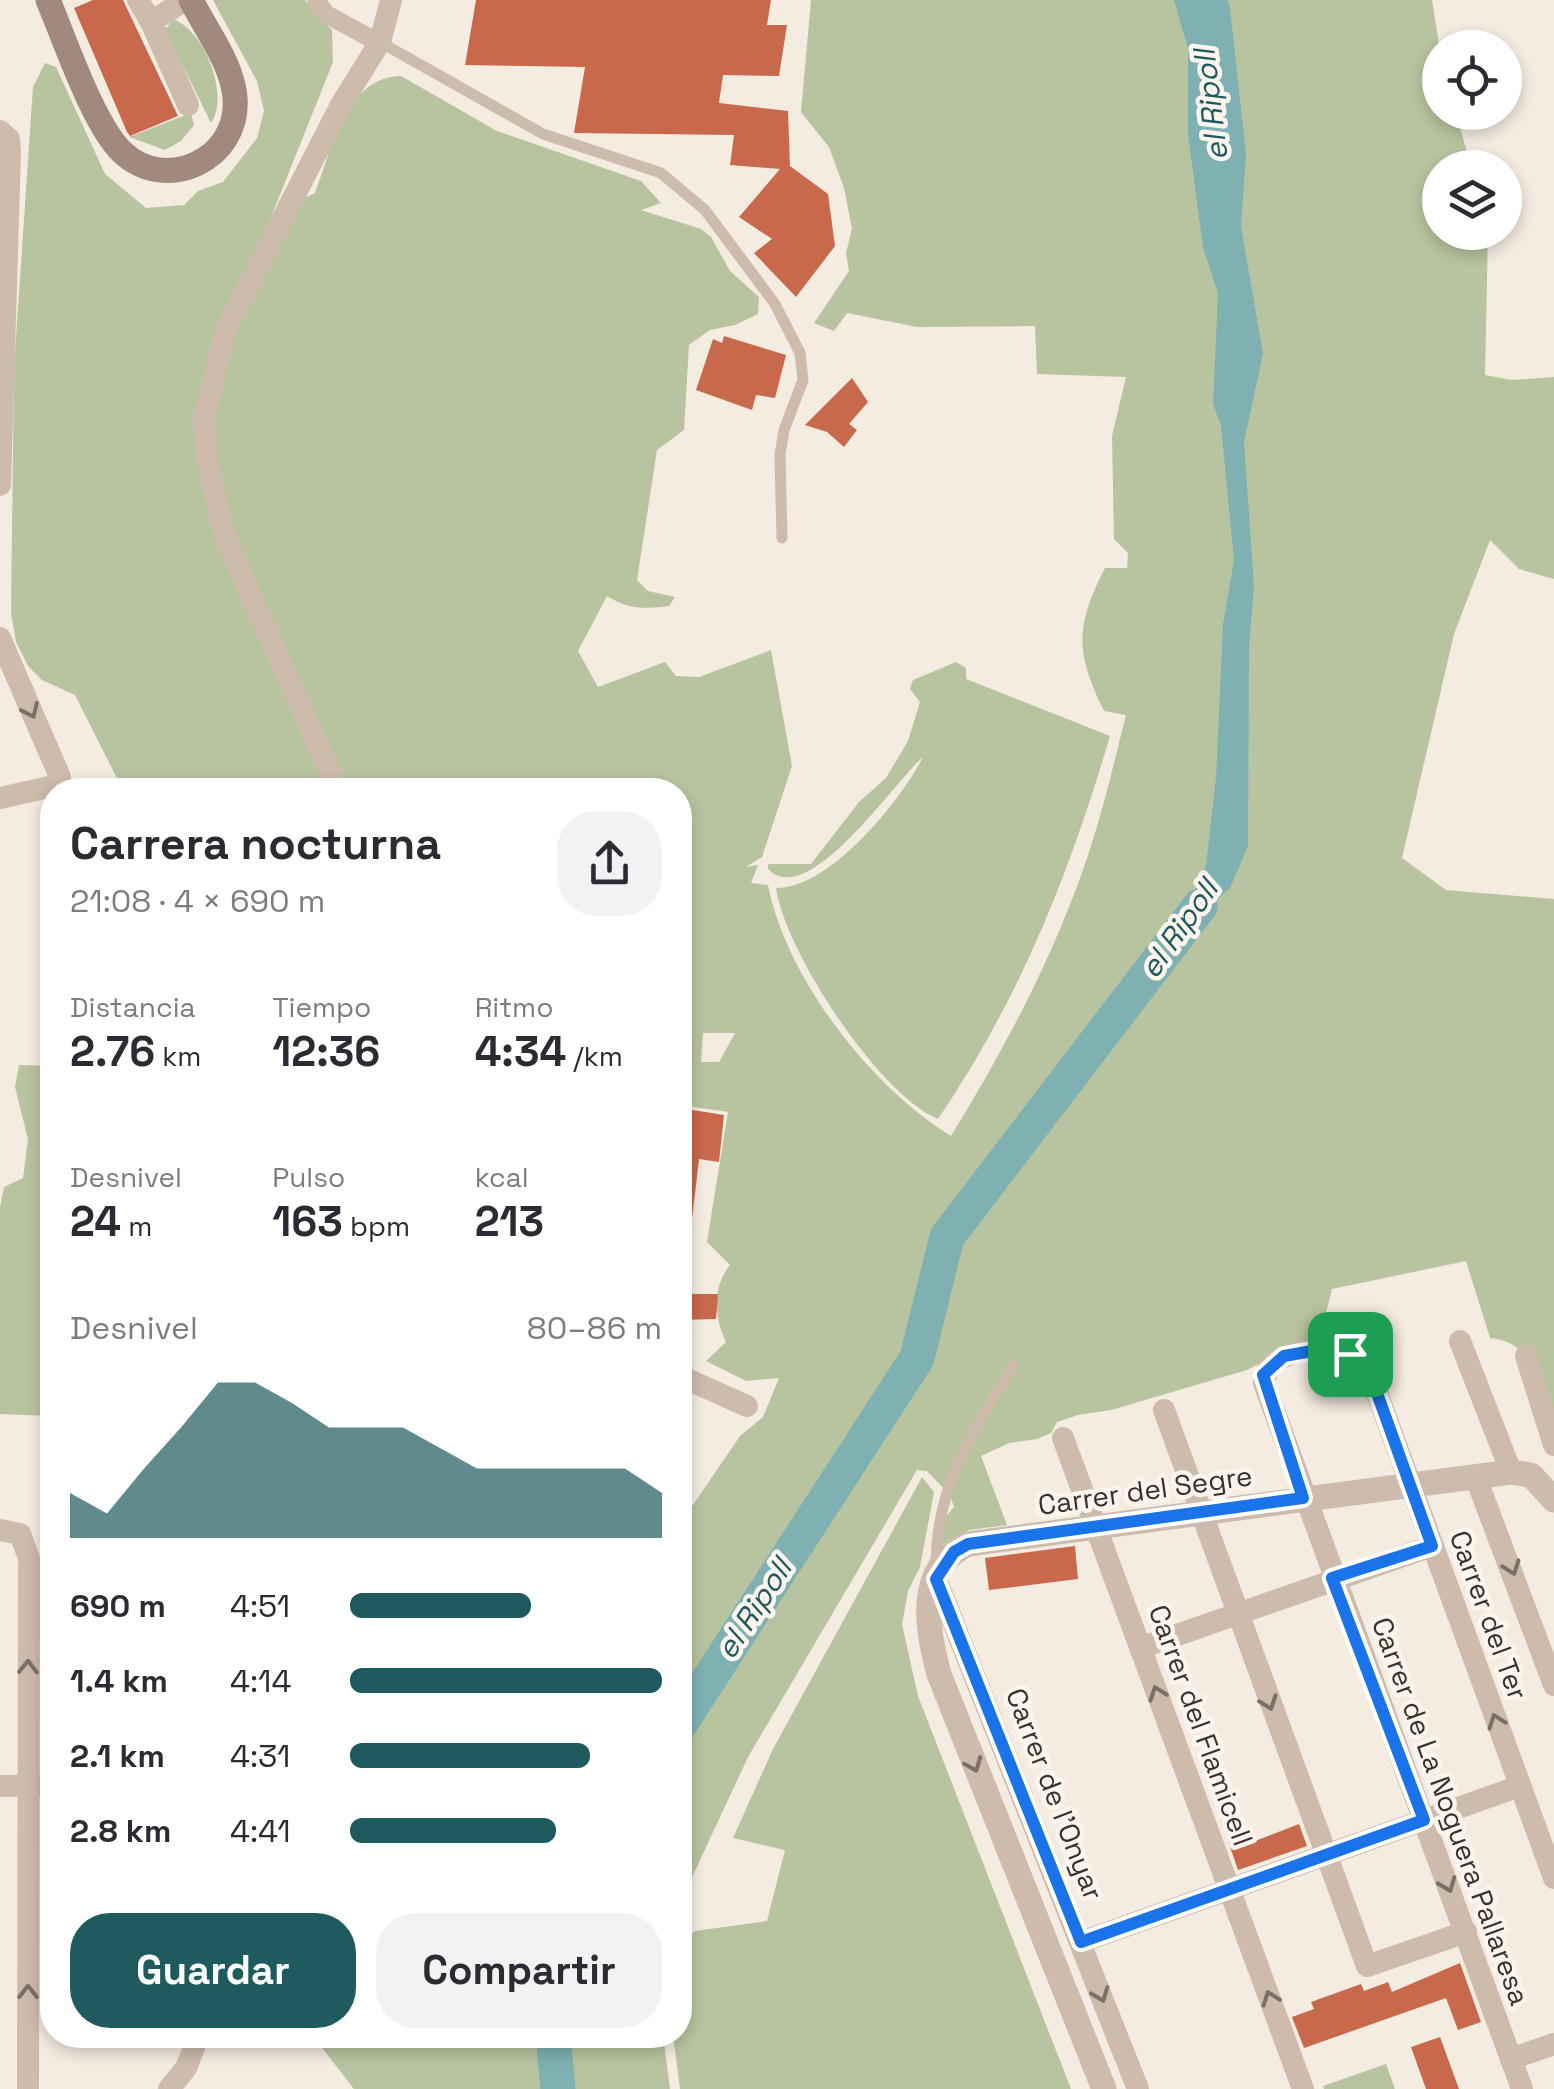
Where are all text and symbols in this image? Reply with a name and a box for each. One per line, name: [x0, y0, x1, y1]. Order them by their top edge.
map controls: [1422, 30, 1522, 250]
button: locate: [1422, 30, 1522, 130]
water label: el Ripoll: [1184, 44, 1237, 163]
button: layers: [1422, 150, 1522, 250]
one-way arrow: [19, 701, 39, 719]
button: share: [557, 811, 662, 916]
text: Carrera nocturna: [70, 815, 441, 872]
water label: el Ripoll: [1131, 869, 1229, 986]
text: 21:08 · 4 × 690 m: [70, 881, 325, 921]
text: Distancia: [70, 989, 196, 1025]
text: Tiempo: [272, 989, 371, 1025]
text: Ritmo: [475, 989, 553, 1025]
text: 2.76: [70, 1025, 155, 1078]
text: 12:36: [272, 1025, 380, 1078]
text: 4:34: [475, 1025, 566, 1078]
text: km: [155, 1038, 201, 1074]
text: /km: [566, 1038, 623, 1074]
text: Desnivel: [70, 1159, 182, 1195]
text: Pulso: [272, 1159, 345, 1195]
text: kcal: [475, 1159, 529, 1195]
text: 24: [70, 1195, 121, 1248]
text: 163: [272, 1195, 343, 1248]
text: 213: [475, 1195, 544, 1248]
text: m: [121, 1208, 152, 1244]
text: bpm: [343, 1208, 410, 1244]
text: Desnivel: [70, 1308, 198, 1348]
text: 80–86 m: [527, 1308, 662, 1348]
pin: [1308, 1312, 1393, 1397]
icon: arrive: [1323, 1327, 1378, 1382]
street label: Carrer del Segre: [1036, 1457, 1254, 1523]
street label: Carrer del Ter: [1442, 1525, 1536, 1705]
water label: el Ripoll: [707, 1548, 802, 1666]
one-way arrow: [1500, 1558, 1521, 1575]
text: 690 m: [70, 1586, 166, 1626]
text: 4:51: [230, 1586, 290, 1626]
street label: Carrer del Flamicell: [1141, 1600, 1261, 1850]
street label: Carrer de La Noguera Pallaresa: [1364, 1612, 1538, 2010]
one-way arrow: [17, 1658, 39, 1674]
text: 1.4 km: [70, 1661, 168, 1701]
text: 4:14: [230, 1661, 291, 1701]
street label: Carrer de l'Onyar: [998, 1683, 1112, 1905]
one-way arrow: [1148, 1685, 1169, 1702]
one-way arrow: [1258, 1694, 1278, 1711]
one-way arrow: [1488, 1713, 1508, 1731]
text: 2.1 km: [70, 1736, 165, 1776]
text: 4:31: [230, 1736, 290, 1776]
one-way arrow: [963, 1755, 983, 1772]
text: 2.8 km: [70, 1811, 171, 1851]
text: 4:41: [230, 1811, 291, 1851]
one-way arrow: [1436, 1875, 1457, 1892]
button: Guardar: [70, 1913, 356, 2028]
button: Compartir: [376, 1913, 662, 2028]
one-way arrow: [17, 1983, 39, 1998]
one-way arrow: [1089, 1985, 1110, 2002]
one-way arrow: [1261, 1990, 1281, 2007]

